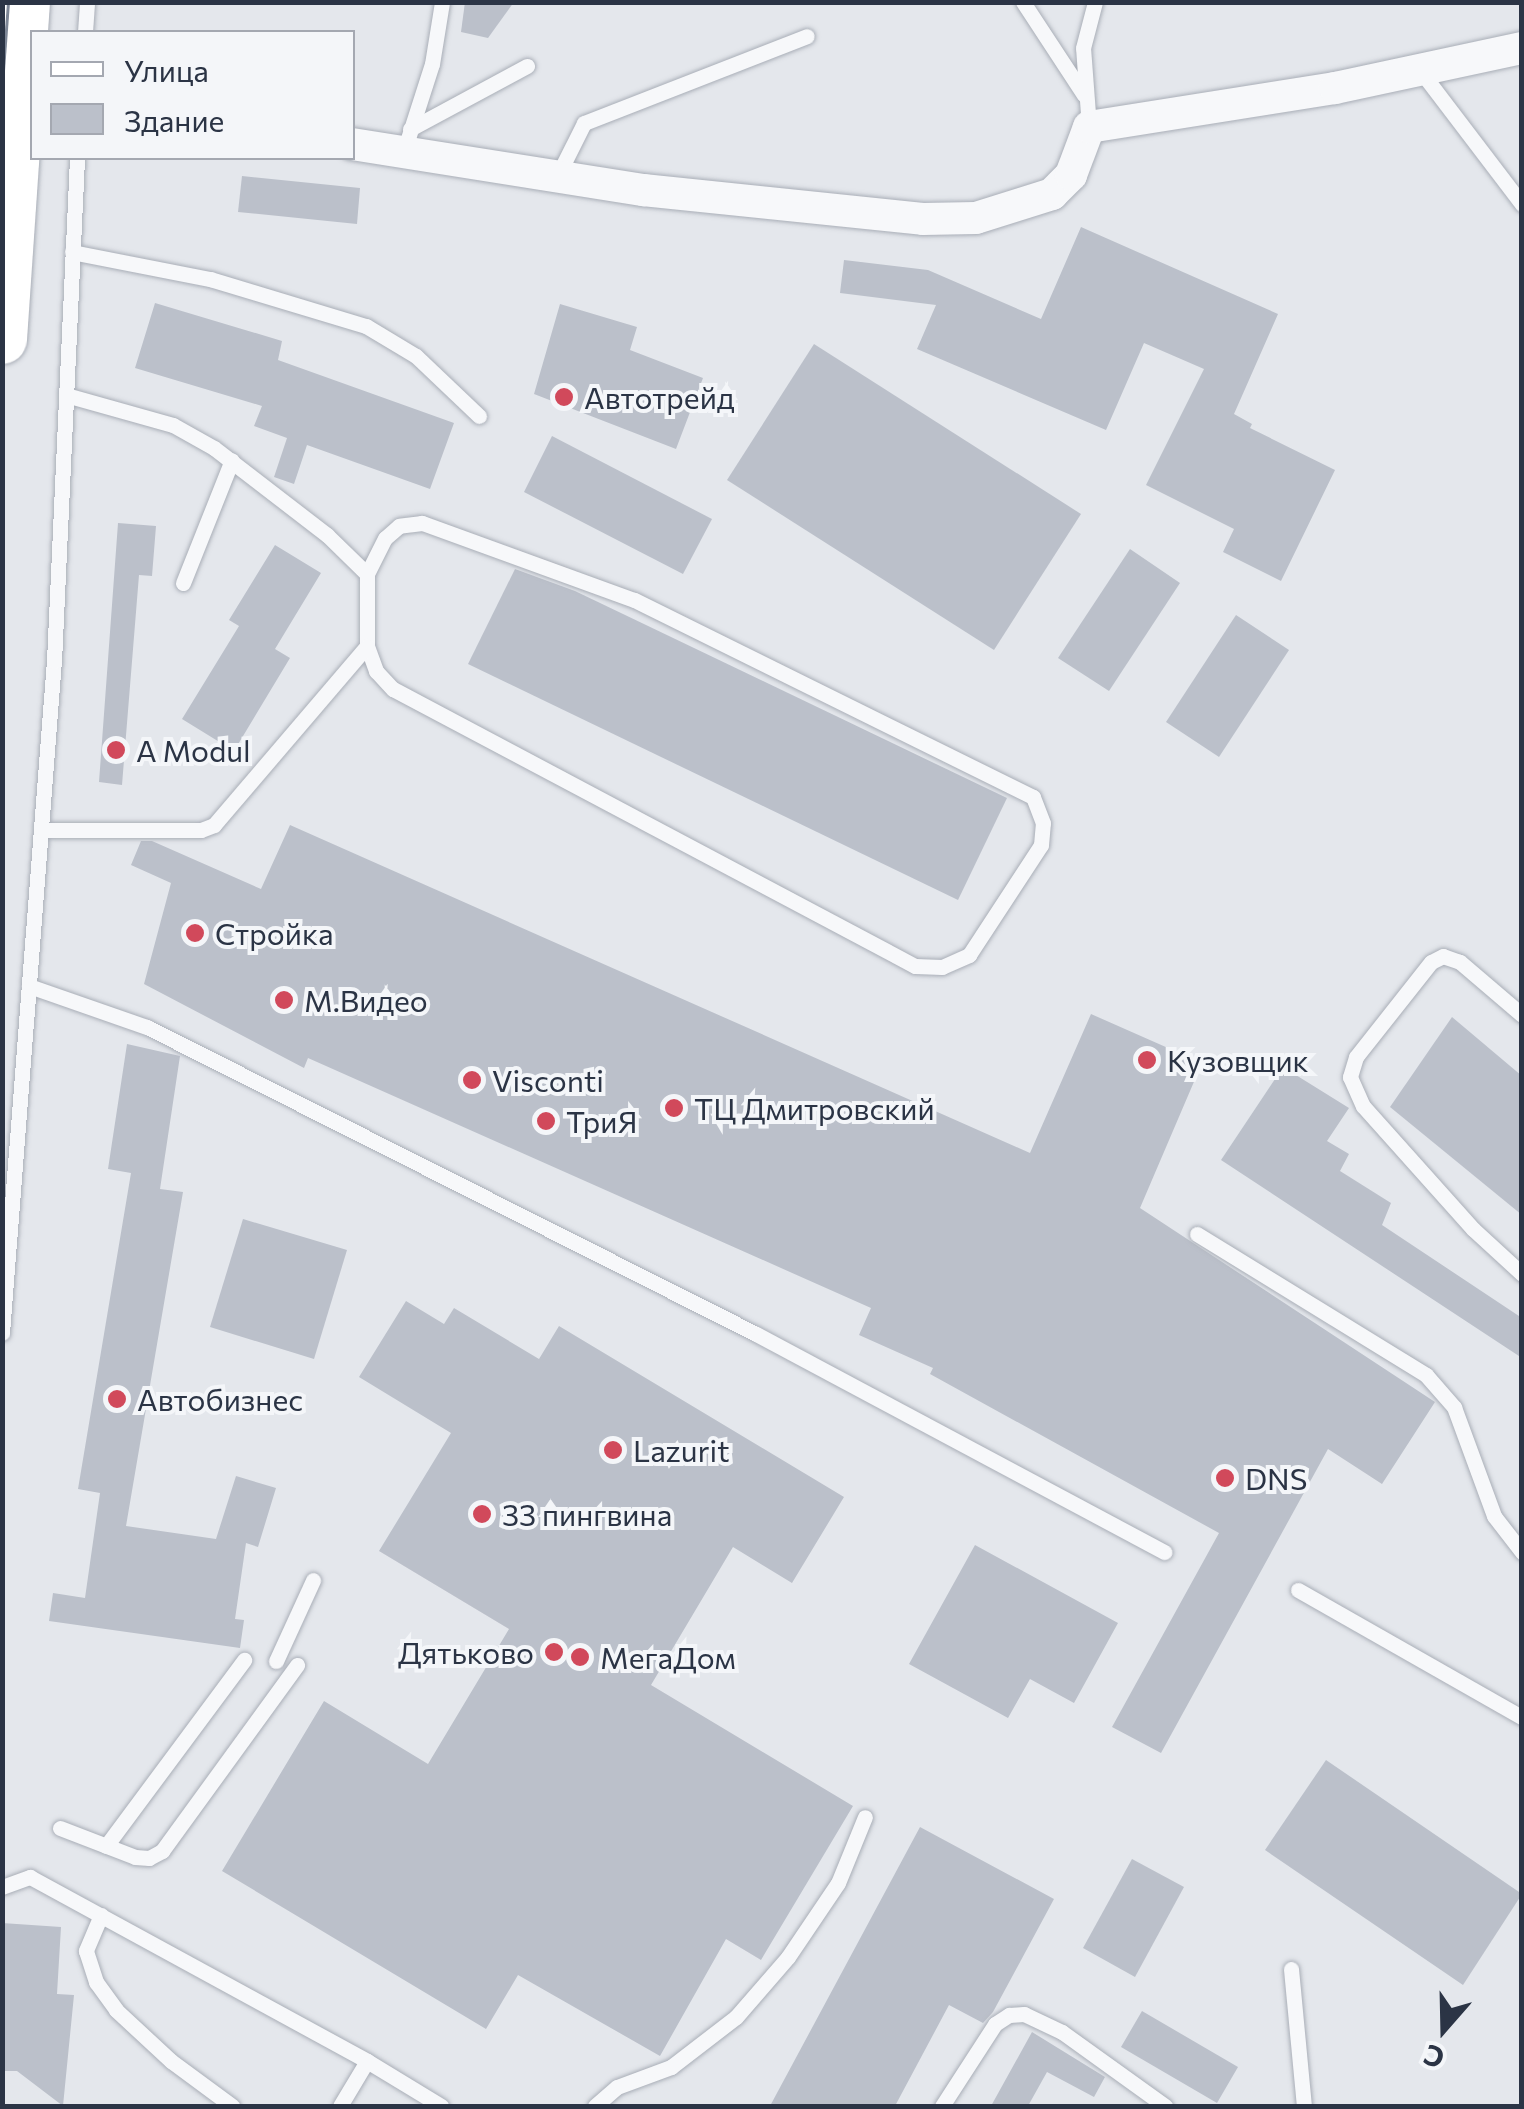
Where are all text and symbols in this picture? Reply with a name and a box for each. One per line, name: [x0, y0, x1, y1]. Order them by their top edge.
legend: [30, 30, 355, 160]
text: Улица: [124, 51, 209, 88]
text: Здание: [124, 101, 224, 138]
place label: Автотрейд: [584, 379, 734, 415]
marker: Автотрейд: [553, 386, 575, 408]
place label: A Modul: [136, 732, 251, 768]
marker: A Modul: [105, 739, 127, 761]
place label: Стройка: [215, 915, 333, 951]
marker: Стройка: [184, 922, 206, 944]
place label: М.Видео: [304, 982, 428, 1018]
marker: М.Видео: [273, 989, 295, 1011]
place label: Кузовщик: [1167, 1042, 1309, 1078]
marker: Кузовщик: [1136, 1049, 1158, 1071]
place label: Visconti: [492, 1062, 604, 1098]
marker: Visconti: [461, 1069, 483, 1091]
place label: ТЦ Дмитровский: [694, 1090, 935, 1126]
marker: ТЦ Дмитровский: [663, 1097, 685, 1119]
place label: ТриЯ: [566, 1103, 638, 1139]
marker: ТриЯ: [535, 1110, 557, 1132]
place label: Автобизнес: [137, 1381, 303, 1417]
marker: Автобизнес: [106, 1388, 128, 1410]
place label: Lazurit: [633, 1432, 730, 1468]
marker: Lazurit: [602, 1439, 624, 1461]
place label: DNS: [1245, 1460, 1307, 1496]
marker: DNS: [1214, 1467, 1236, 1489]
place label: 33 пингвина: [502, 1496, 672, 1532]
marker: 33 пингвина: [471, 1503, 493, 1525]
place label: Дятьково: [398, 1634, 534, 1670]
place label: МегаДом: [600, 1639, 736, 1675]
marker: Дятьково: [543, 1641, 565, 1663]
marker: МегаДом: [569, 1646, 591, 1668]
north arrow: [1394, 1979, 1494, 2079]
text: С: [1419, 2038, 1449, 2076]

